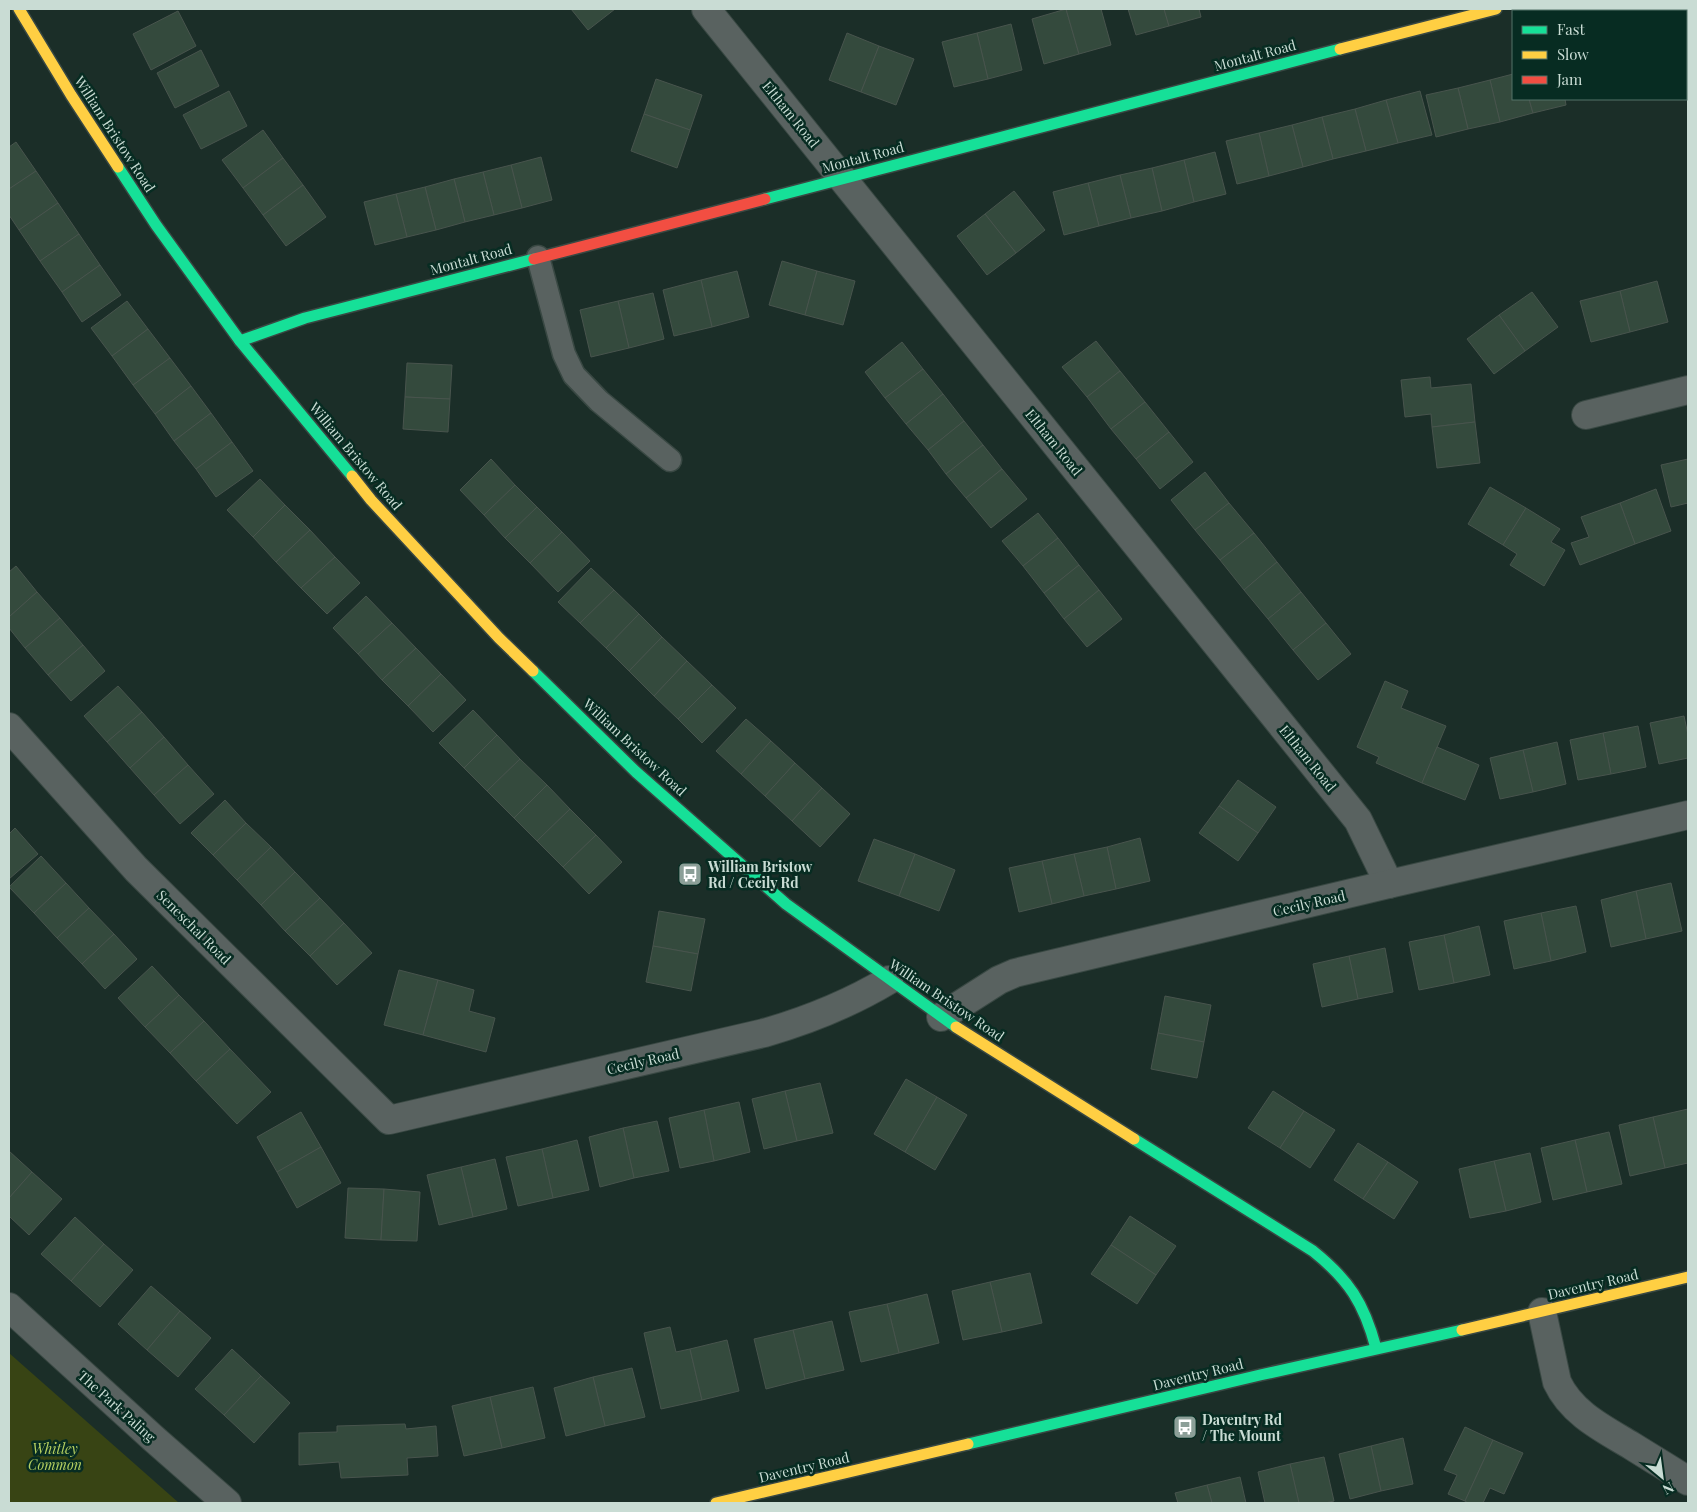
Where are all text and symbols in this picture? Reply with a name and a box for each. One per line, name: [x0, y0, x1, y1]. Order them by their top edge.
legend: [1512, 10, 1687, 100]
text: Fast: [1557, 19, 1586, 39]
street label: Montalt Road: [1212, 35, 1298, 75]
text: Slow: [1557, 44, 1589, 64]
text: Jam: [1556, 69, 1583, 89]
street label: William Bristow Road: [70, 71, 160, 196]
street label: Eltham Road: [758, 77, 824, 151]
street label: Montalt Road: [820, 137, 906, 177]
street label: Montalt Road: [428, 239, 514, 279]
street label: William Bristow Road: [305, 397, 407, 514]
street label: Eltham Road: [1021, 405, 1087, 479]
street label: William Bristow Road: [578, 693, 691, 800]
street label: Eltham Road: [1275, 721, 1341, 795]
place label: William Bristow Rd / Cecily Rd: [707, 857, 813, 892]
bus stop icon: William Bristow Rd / Cecily Rd: [677, 861, 703, 887]
street label: Cecily Road: [1271, 885, 1347, 921]
street label: Seneschal Road: [153, 886, 235, 968]
street label: William Bristow Road: [885, 954, 1008, 1046]
street label: Cecily Road: [605, 1043, 681, 1079]
street label: Daventry Road: [1546, 1264, 1640, 1304]
street label: Daventry Road: [1151, 1354, 1245, 1394]
street label: The Park Paling: [74, 1366, 160, 1446]
place label: Daventry Rd / The Mount: [1202, 1410, 1283, 1445]
bus stop icon: Daventry Rd / The Mount: [1172, 1414, 1198, 1440]
park label: Whitley Common: [28, 1439, 82, 1474]
street label: Daventry Road: [757, 1447, 851, 1487]
north arrow: [1637, 1452, 1687, 1502]
text: N: [1660, 1478, 1678, 1500]

